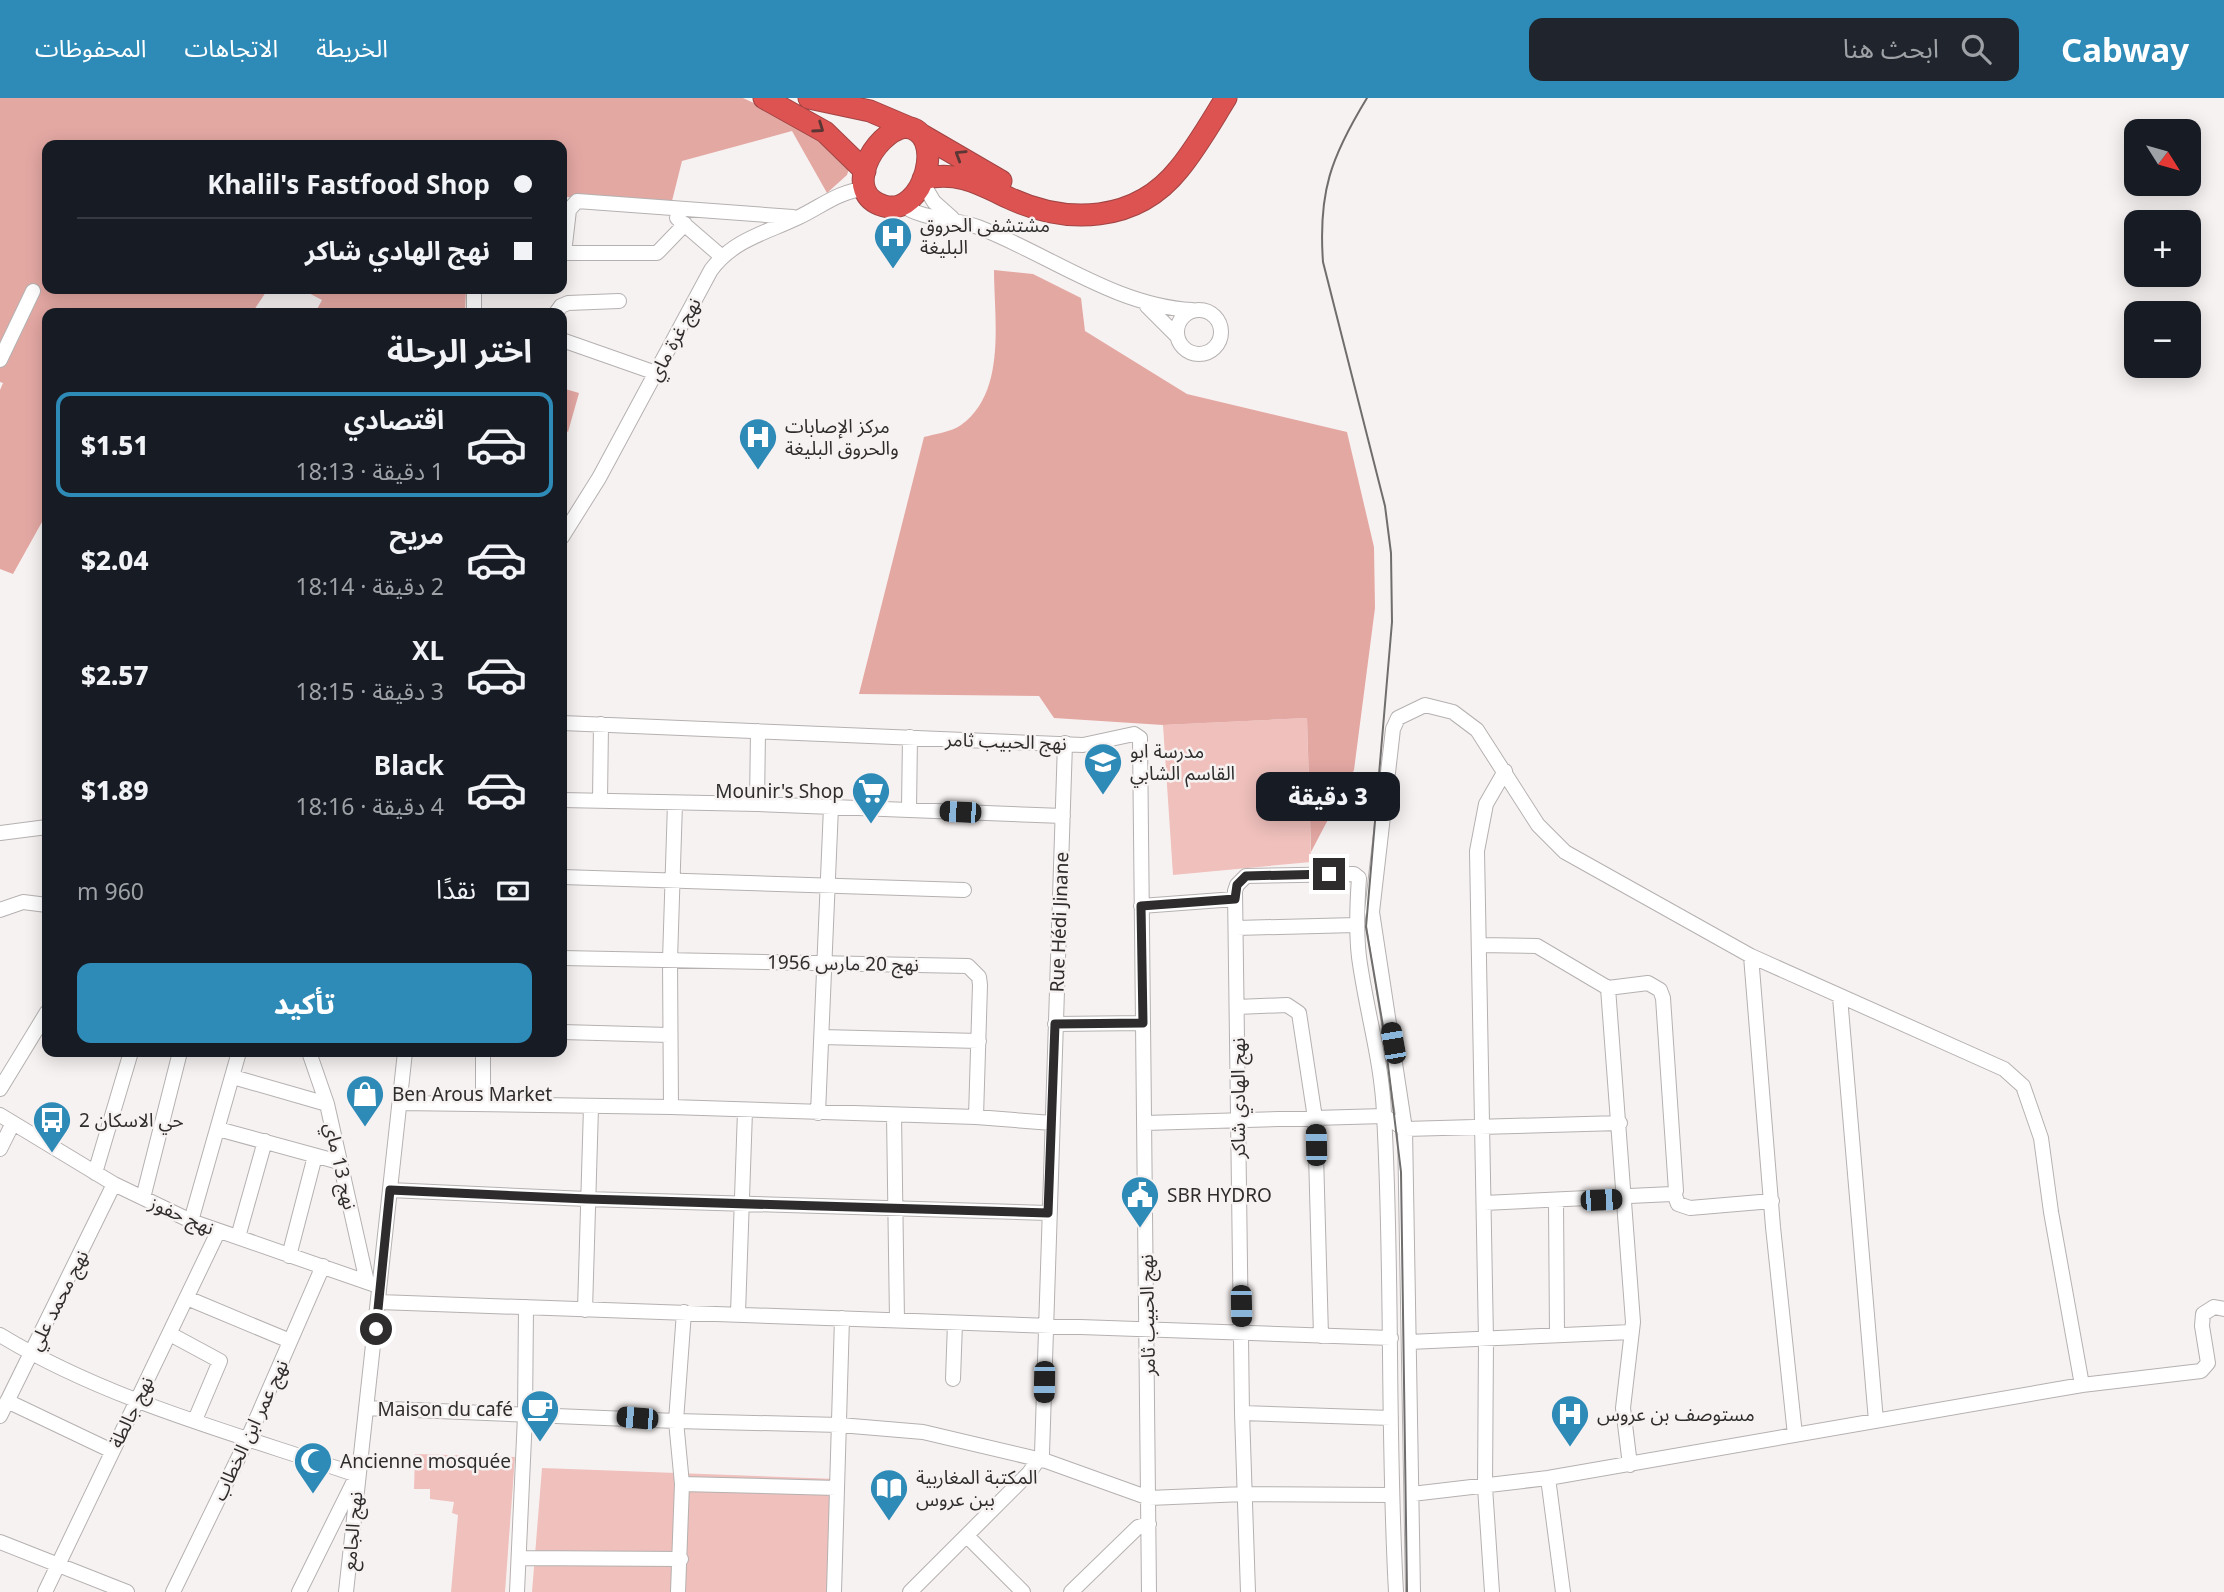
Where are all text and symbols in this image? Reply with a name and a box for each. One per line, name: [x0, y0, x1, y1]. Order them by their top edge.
search box: [1529, 18, 2019, 81]
text: Cabway: [2061, 27, 2189, 72]
text: ابحث هنا: [1843, 30, 1939, 66]
icon: search: [1957, 30, 1995, 68]
text: المحفوظات: [35, 31, 146, 64]
text: الاتجاهات: [184, 31, 278, 64]
text: الخريطة: [316, 31, 388, 64]
north arrow: [2124, 119, 2202, 196]
map controls: [2124, 119, 2201, 378]
one-way arrow: [811, 120, 824, 132]
one-way arrow: [954, 151, 967, 164]
text: Khalil's Fastfood Shop: [207, 166, 490, 202]
button: +: [2124, 210, 2201, 287]
place label: مشتشفى الحروق البليغة: [920, 212, 1050, 260]
hospital icon: مشتشفى الحروق البليغة: [872, 215, 914, 270]
text: نهج الهادي شاكر: [305, 232, 490, 268]
street label: نهج غرة ماي: [641, 293, 709, 386]
button: −: [2124, 301, 2201, 378]
text: اختر الرحلة: [387, 328, 532, 371]
text: اقتصادي: [344, 401, 444, 437]
icon: car: [465, 413, 528, 476]
place label: مركز الإصابات والحروق البليغة: [785, 413, 899, 461]
hospital icon: مركز الإصابات والحروق البليغة: [737, 416, 779, 471]
text: $1.51: [81, 427, 148, 463]
text: 1 دقيقة · 18:13: [296, 455, 444, 487]
text: مريح: [389, 516, 444, 552]
icon: car: [465, 528, 528, 591]
text: $2.04: [81, 542, 148, 578]
text: 2 دقيقة · 18:14: [296, 570, 444, 602]
text: XL: [412, 632, 444, 668]
icon: car: [465, 643, 528, 706]
text: $2.57: [81, 657, 148, 693]
text: 3 دقيقة · 18:15: [296, 675, 444, 707]
street label: نهج الحبيب ثامر: [944, 726, 1067, 758]
place label: مدرسة ابو القاسم الشابي: [1130, 738, 1235, 788]
school or university icon: مدرسة ابو القاسم الشابي: [1082, 741, 1124, 796]
text: Black: [374, 747, 444, 783]
icon: car: [465, 758, 528, 821]
supermarket icon: Mounir's Shop: [850, 770, 892, 825]
text: $1.89: [81, 772, 148, 808]
callout: 3 دقيقة: [1257, 772, 1401, 822]
place label: Mounir's Shop: [715, 778, 844, 804]
text: 3 دقيقة: [1288, 780, 1368, 812]
text: 4 دقيقة · 18:16: [296, 790, 444, 822]
car: [939, 800, 982, 824]
street label: Rue Hédi Jinane: [1044, 851, 1074, 993]
route end: [1313, 858, 1345, 890]
text: نقدًا: [436, 871, 476, 907]
icon: cash: [494, 872, 532, 910]
text: 960 m: [77, 875, 144, 907]
street label: نهج 20 مارس 1956: [767, 949, 919, 979]
button: تأكيد: [77, 963, 532, 1043]
car: [1380, 1020, 1407, 1066]
street label: نهج الهادي شاكر: [1225, 1038, 1253, 1159]
shop icon: Ben Arous Market: [344, 1073, 386, 1128]
place label: Ben Arous Market: [392, 1081, 552, 1107]
bus stop icon: حي الاسكان 2: [31, 1099, 73, 1154]
place label: حي الاسكان 2: [79, 1107, 184, 1135]
street label: نهج 13 ماي: [316, 1120, 364, 1213]
car: [1306, 1124, 1327, 1166]
public building icon: SBR HYDRO: [1119, 1174, 1161, 1229]
place label: SBR HYDRO: [1167, 1182, 1272, 1208]
street label: نهج حفوز: [144, 1189, 219, 1243]
car: [1580, 1189, 1623, 1211]
street label: نهج محمد علي: [22, 1245, 97, 1356]
street label: نهج الحبيب ثامر: [1133, 1254, 1163, 1377]
car: [1231, 1285, 1252, 1327]
route start: [360, 1313, 392, 1345]
street label: نهج عمر ابن الخطاب: [206, 1355, 296, 1506]
car: [1034, 1361, 1055, 1403]
street label: نهج جالطة: [103, 1372, 161, 1453]
cafe icon: Maison du café: [519, 1388, 561, 1443]
hospital icon: مستوصف بن عروس: [1549, 1393, 1591, 1448]
place label: Maison du café: [378, 1396, 513, 1422]
place label: مستوصف بن عروس: [1597, 1401, 1755, 1427]
car: [616, 1406, 659, 1430]
mosque icon: Ancienne mosquée: [292, 1440, 334, 1495]
place label: Ancienne mosquée: [340, 1448, 511, 1474]
place label: المكتبة المغاربية ببن عروس: [916, 1464, 1038, 1512]
library icon: المكتبة المغاربية ببن عروس: [868, 1467, 910, 1522]
street label: نهج الجامع: [336, 1490, 370, 1572]

